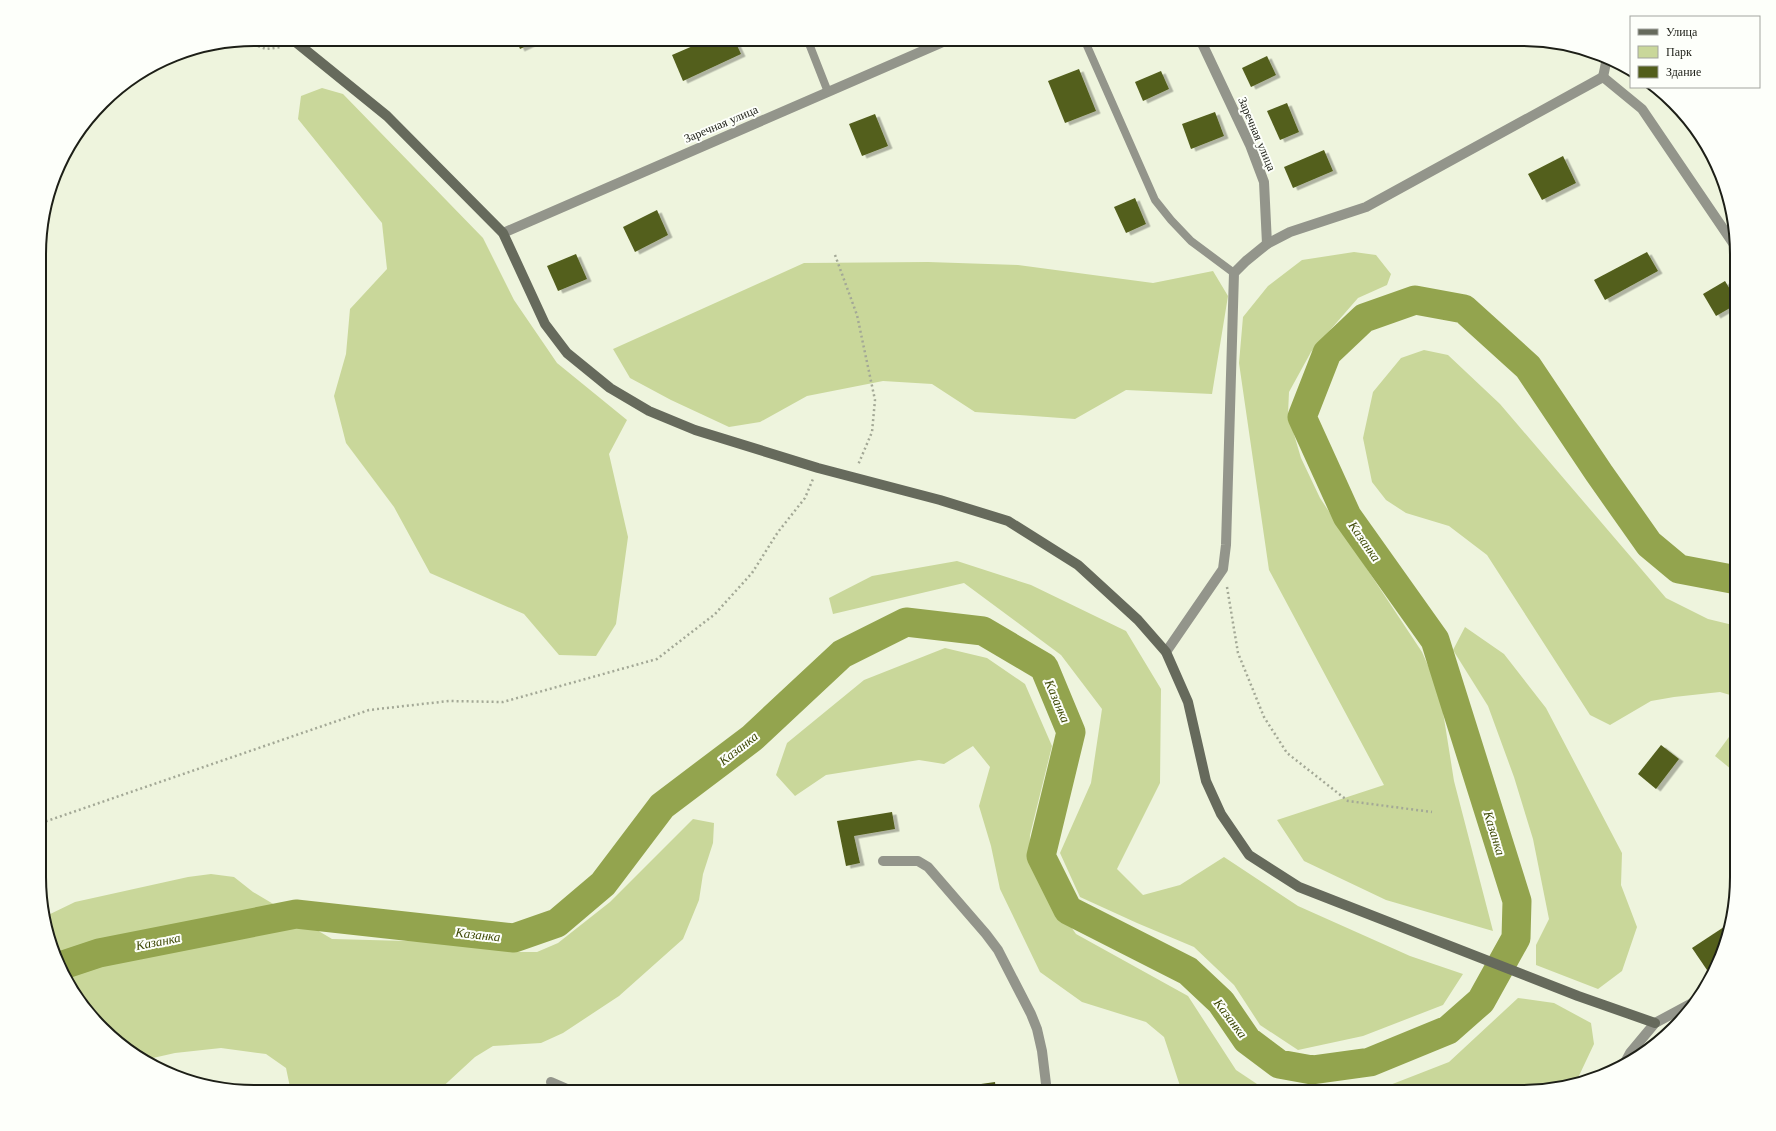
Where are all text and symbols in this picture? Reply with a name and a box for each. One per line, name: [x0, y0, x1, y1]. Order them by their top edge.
legend: [1630, 16, 1760, 88]
text: Улица: [1666, 24, 1698, 39]
text: Парк: [1666, 44, 1692, 59]
text: Здание: [1666, 64, 1701, 79]
street label: Заречная улица: [1235, 95, 1280, 174]
street label: Заречная улица: [682, 101, 761, 146]
water label: Казанка: [1344, 517, 1385, 565]
water label: Казанка: [1040, 676, 1074, 726]
water label: Казанка: [714, 727, 762, 770]
water label: Казанка: [1479, 808, 1509, 858]
water label: Казанка: [453, 924, 502, 945]
water label: Казанка: [133, 929, 182, 954]
water label: Казанка: [1210, 994, 1251, 1042]

